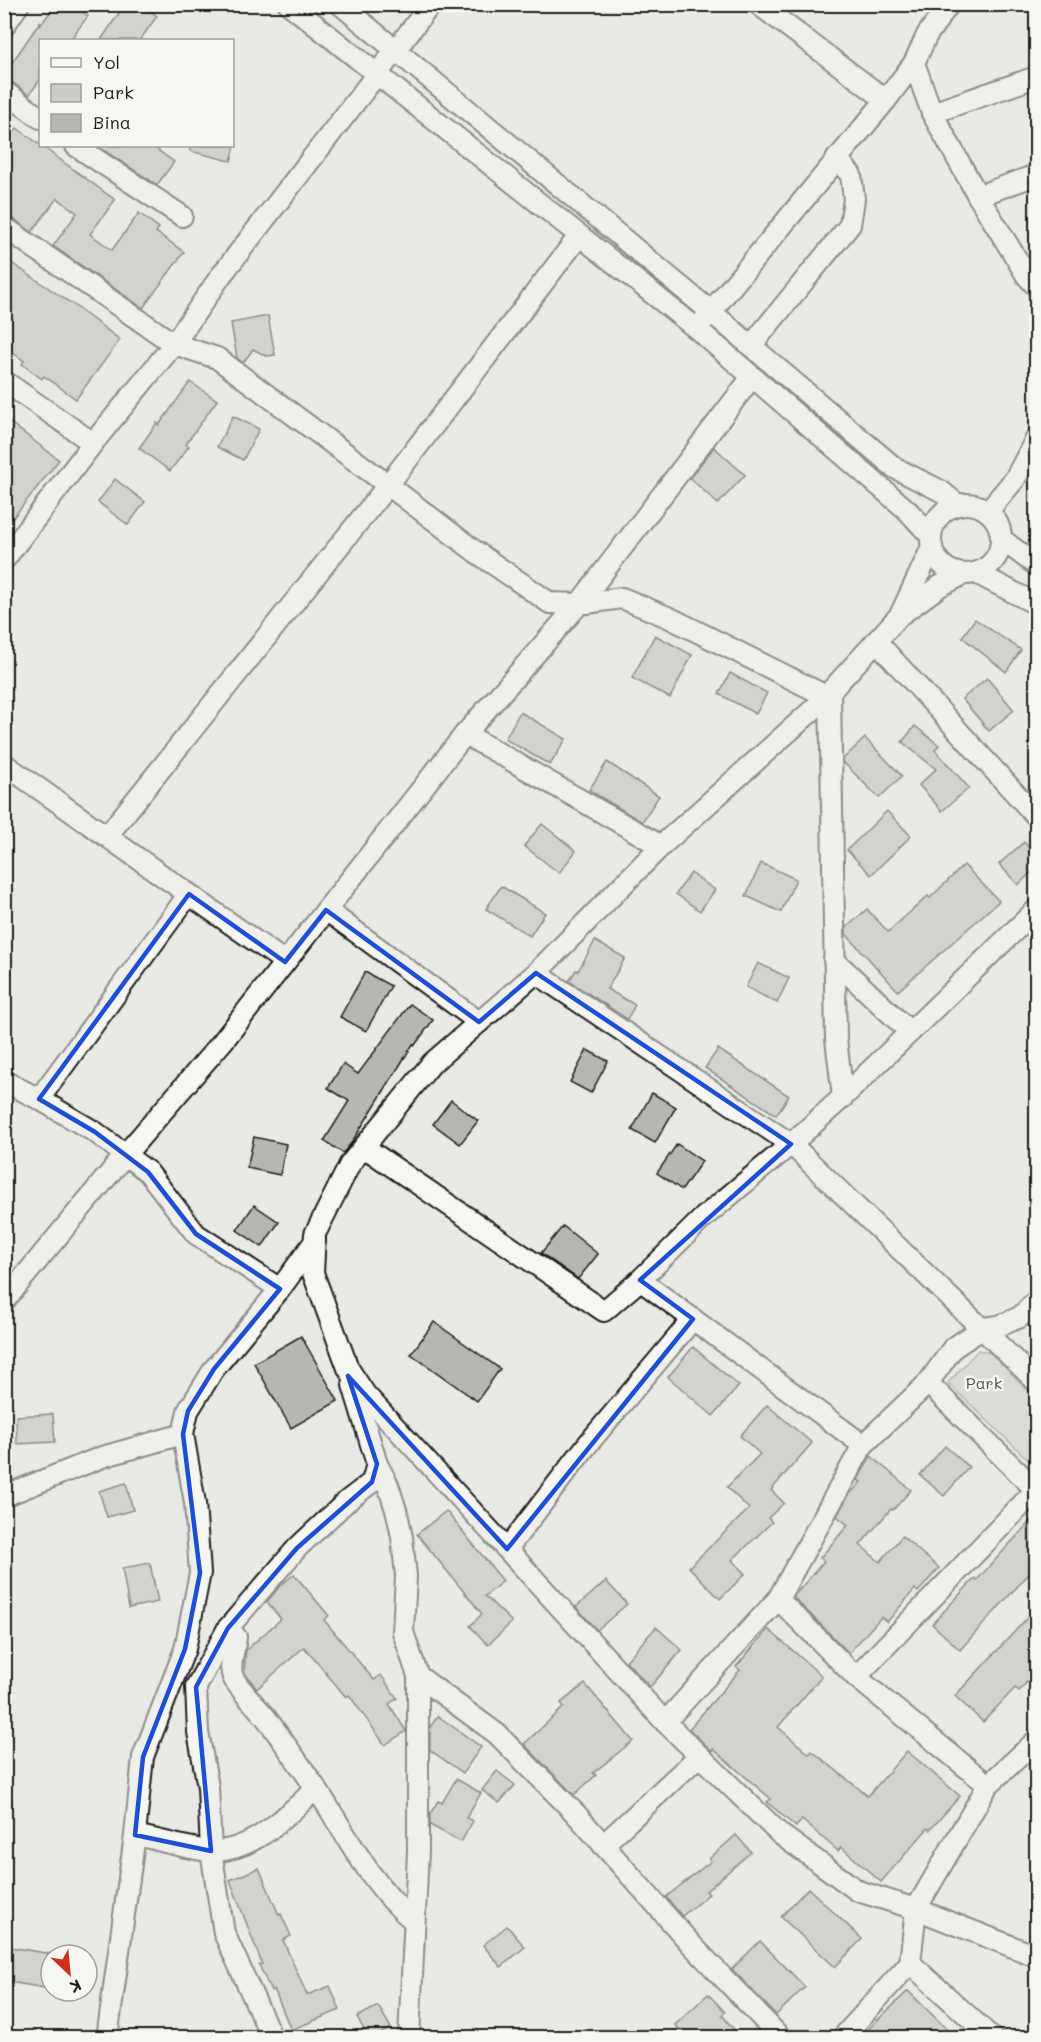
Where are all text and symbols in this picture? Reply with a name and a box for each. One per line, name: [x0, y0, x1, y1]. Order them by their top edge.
legend: [39, 39, 234, 147]
text: Yol: [93, 50, 120, 74]
text: Park: [93, 80, 134, 104]
text: Bina: [93, 110, 131, 134]
park label: Park: [966, 1372, 1002, 1393]
north arrow: [39, 1943, 99, 2003]
text: K: [66, 1975, 85, 1999]

